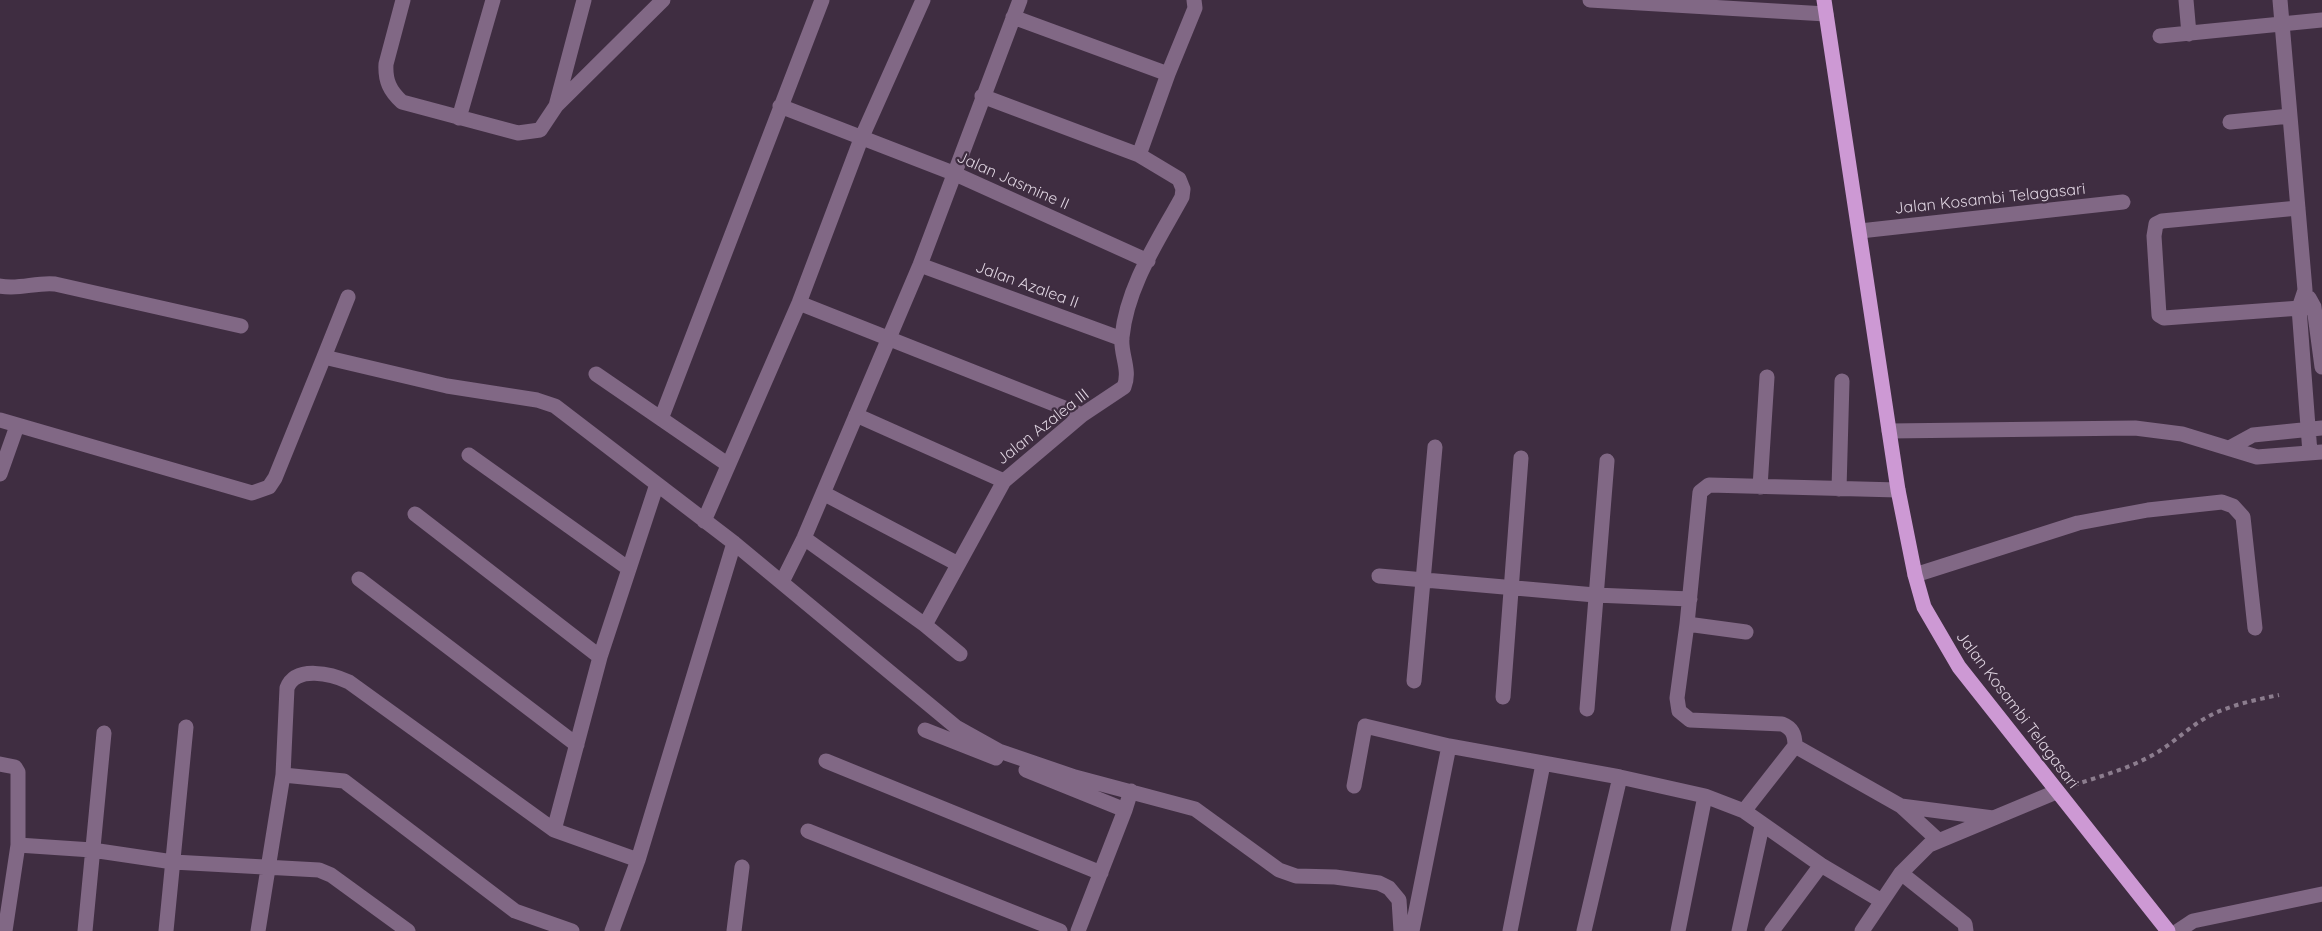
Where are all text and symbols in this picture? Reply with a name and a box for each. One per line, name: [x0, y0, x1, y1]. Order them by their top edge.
street label: Jalan Jasmine II: [954, 148, 1072, 214]
street label: Jalan Kosambi Telagasari: [1893, 179, 2087, 219]
street label: Jalan Azalea II: [973, 257, 1081, 313]
street label: Jalan Azalea III: [993, 385, 1093, 469]
street label: Jalan Kosambi Telagasari: [1952, 628, 2082, 792]

